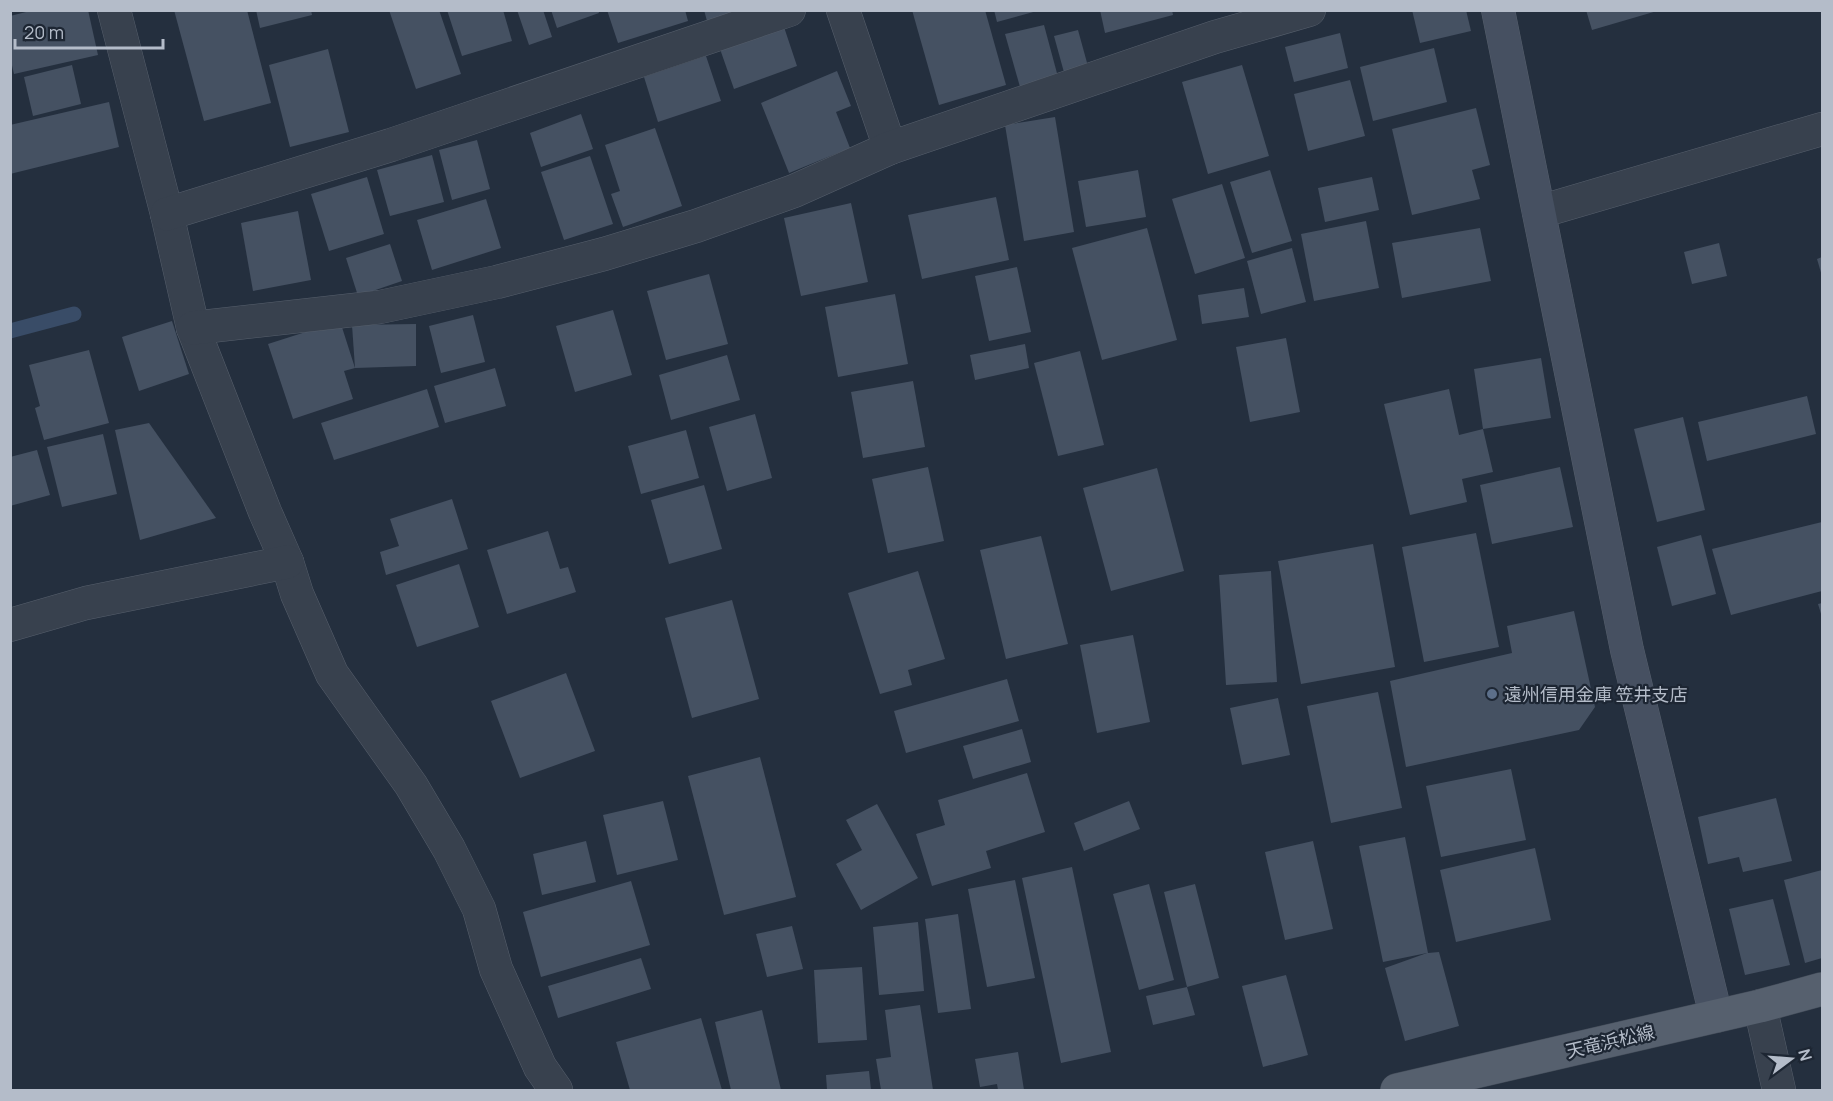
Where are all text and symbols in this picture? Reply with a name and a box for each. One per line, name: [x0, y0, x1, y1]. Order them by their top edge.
scale bar: [15, 12, 164, 50]
text: 20 m: [24, 20, 64, 44]
place label: 遠州信用金庫 笠井支店: [1504, 682, 1688, 706]
marker: 遠州信用金庫 笠井支店: [1485, 687, 1499, 701]
street label: 天竜浜松線: [1563, 1019, 1657, 1063]
north arrow: [1761, 1029, 1821, 1089]
text: N: [1793, 1046, 1818, 1063]

